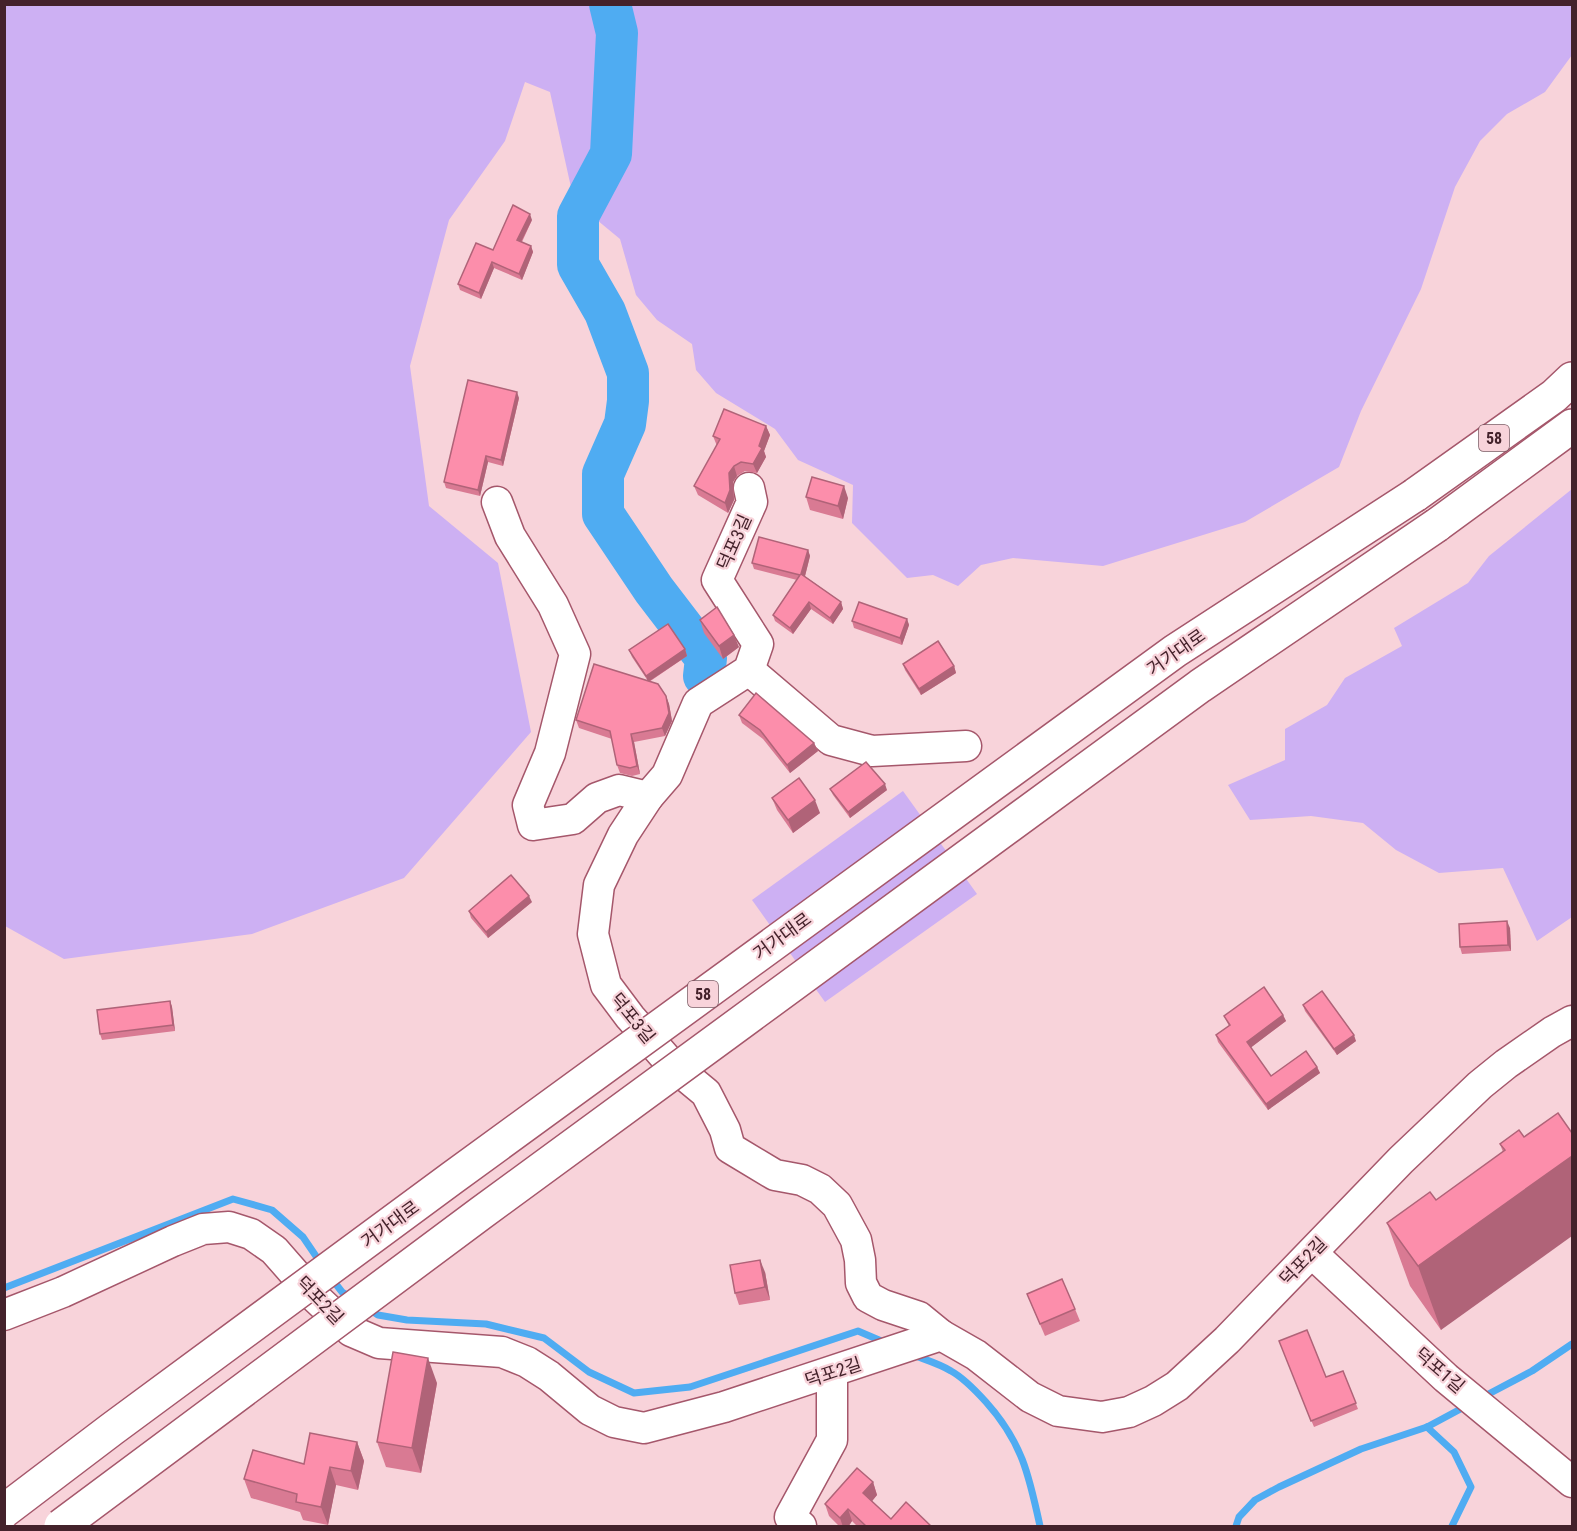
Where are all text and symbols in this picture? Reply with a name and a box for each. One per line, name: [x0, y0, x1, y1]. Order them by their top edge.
road number: 58: [1479, 425, 1509, 451]
street label: 덕포3길: [712, 511, 756, 573]
street label: 거가대로: [1143, 624, 1209, 680]
street label: 거가대로: [749, 908, 815, 964]
road number: 58: [688, 981, 718, 1007]
street label: 덕포3길: [606, 989, 660, 1047]
street label: 거가대로: [357, 1196, 423, 1252]
street label: 덕포2길: [1275, 1233, 1331, 1289]
street label: 덕포2길: [292, 1272, 348, 1328]
street label: 덕포1길: [1411, 1343, 1469, 1397]
street label: 덕포2길: [802, 1353, 864, 1391]

